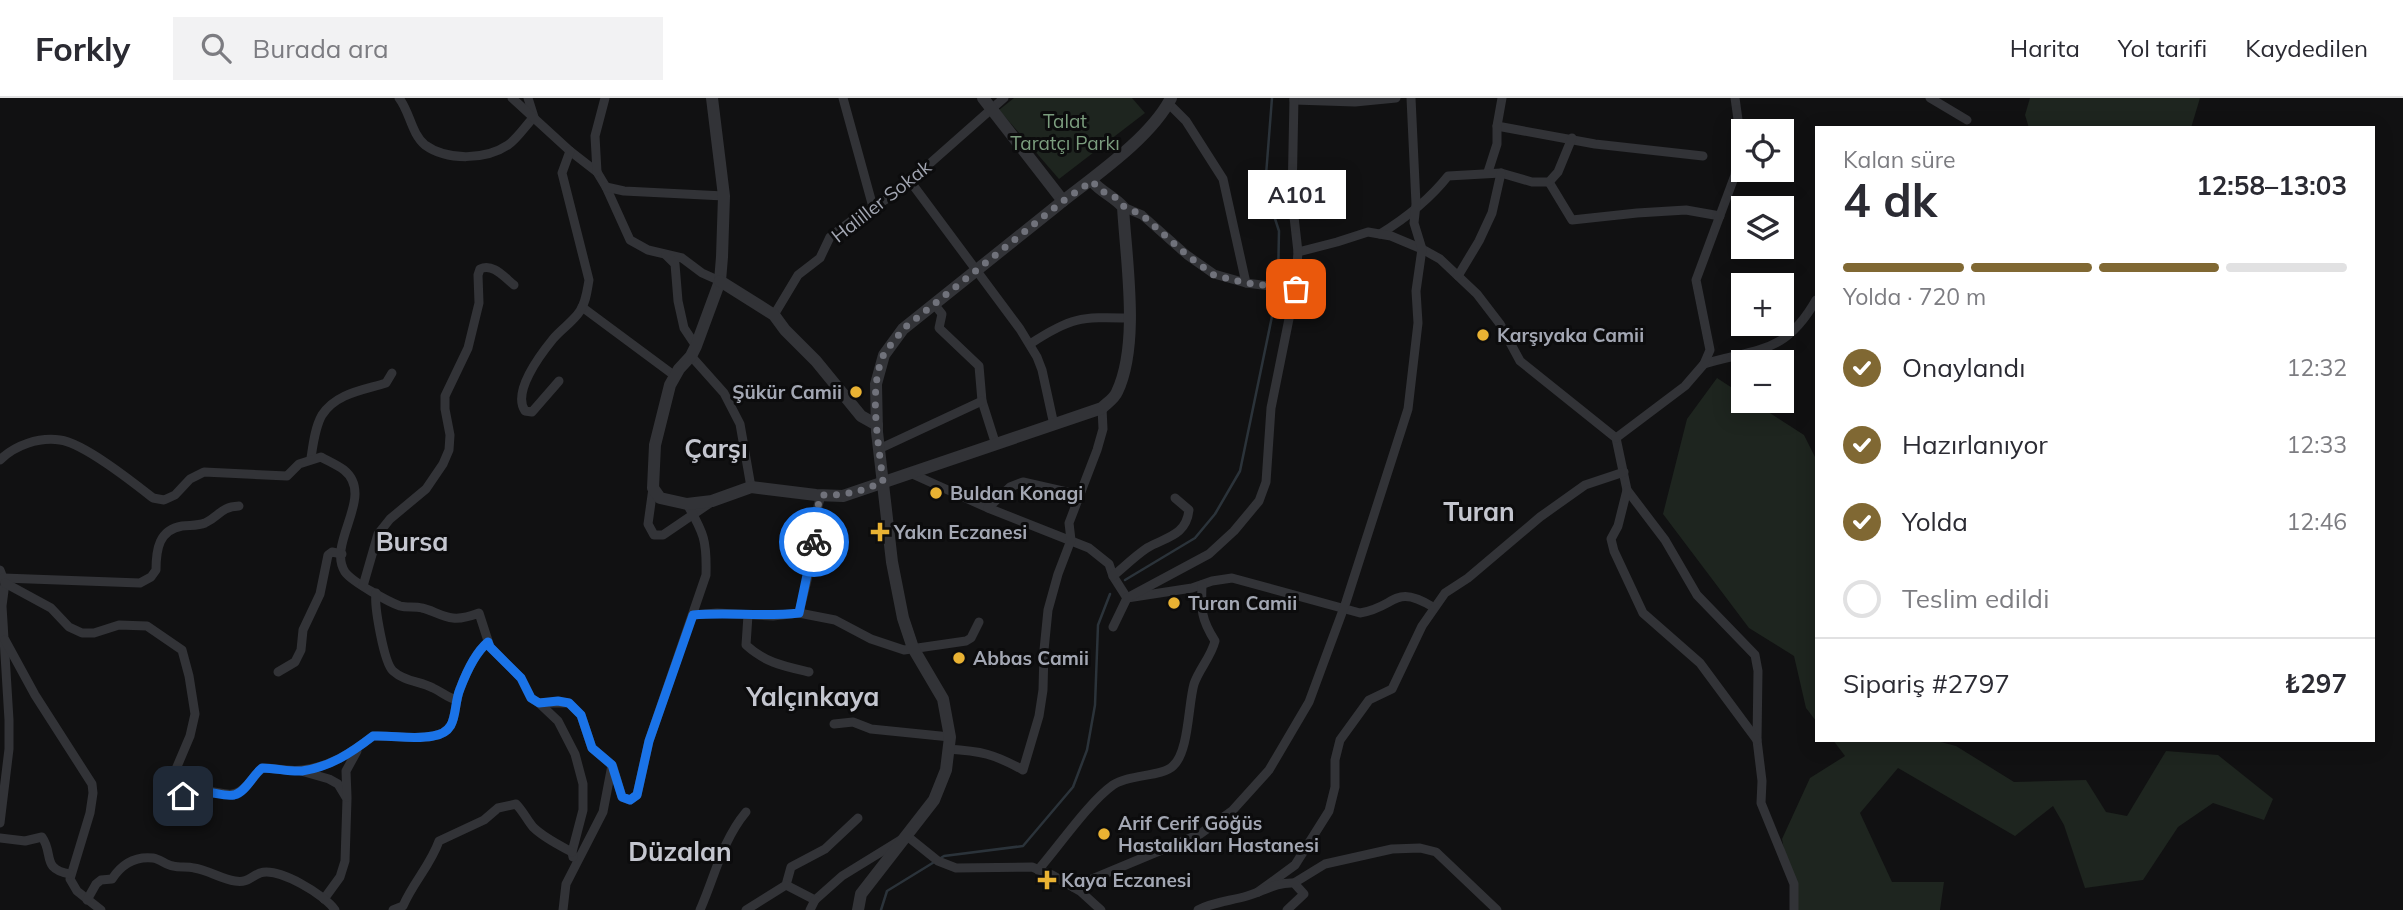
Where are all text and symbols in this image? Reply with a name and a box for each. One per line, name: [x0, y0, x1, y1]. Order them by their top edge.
search box: [173, 17, 663, 80]
text: Forkly: [35, 28, 131, 69]
icon: search: [197, 29, 235, 67]
text: Burada ara: [253, 32, 389, 65]
text: Harita: [2010, 33, 2080, 63]
text: Yol tarifi: [2118, 33, 2207, 63]
text: Kaydedilen: [2245, 33, 2368, 63]
park label: Talat Taratçı Parkı: [1010, 109, 1120, 155]
map controls: [1731, 119, 1794, 413]
button: locate: [1731, 119, 1794, 182]
text: Kalan süre: [1843, 145, 1956, 174]
street label: Haliller Sokak: [826, 154, 936, 247]
text: 12:58–13:03: [2196, 169, 2347, 202]
callout: A101: [1247, 170, 1345, 219]
text: 4 dk: [1843, 171, 1937, 229]
text: A101: [1268, 180, 1326, 209]
button: layers: [1731, 196, 1794, 259]
pin: [1266, 259, 1326, 319]
icon: bag: [1277, 270, 1315, 308]
button: +: [1731, 273, 1794, 336]
text: Yolda · 720 m: [1843, 282, 1986, 311]
place label: Karşıyaka Camii: [1497, 323, 1644, 347]
marker: Karşıyaka Camii: [1475, 327, 1491, 343]
icon: check: [1843, 349, 1881, 387]
button: −: [1731, 350, 1794, 413]
text: Onaylandı: [1902, 351, 2025, 384]
text: 12:32: [2287, 353, 2347, 382]
place label: Şükür Camii: [732, 380, 842, 404]
marker: Şükür Camii: [848, 384, 864, 400]
icon: check: [1843, 426, 1881, 464]
text: Hazırlanıyor: [1902, 428, 2048, 461]
text: 12:33: [2287, 430, 2347, 459]
district label: Çarşı: [684, 432, 748, 465]
place label: Buldan Konagi: [950, 481, 1083, 505]
marker: Buldan Konagi: [928, 485, 944, 501]
district label: Turan: [1443, 495, 1515, 528]
icon: check: [1843, 503, 1881, 541]
text: Yolda: [1902, 505, 1968, 538]
courier: [779, 507, 849, 577]
text: 12:46: [2287, 507, 2347, 536]
place label: Yakın Eczanesi: [893, 520, 1027, 544]
icon: bike: [795, 523, 833, 561]
marker: Yakın Eczanesi: [872, 524, 888, 540]
district label: Bursa: [376, 525, 448, 558]
text: Teslim edildi: [1902, 582, 2049, 615]
place label: Turan Camii: [1188, 591, 1297, 615]
marker: Turan Camii: [1166, 595, 1182, 611]
place label: Abbas Camii: [973, 646, 1089, 670]
marker: Abbas Camii: [951, 650, 967, 666]
text: Sipariş #2797: [1843, 667, 2010, 700]
text: ₺297: [2285, 667, 2347, 700]
district label: Yalçınkaya: [746, 680, 880, 713]
pin: [153, 766, 213, 826]
icon: home: [164, 777, 202, 815]
place label: Arif Cerif Göğüs Hastalıkları Hastanesi: [1118, 811, 1319, 857]
marker: Arif Cerif Göğüs Hastalıkları Hastanesi: [1096, 826, 1112, 842]
district label: Düzalan: [628, 835, 732, 868]
place label: Kaya Eczanesi: [1061, 868, 1191, 892]
marker: Kaya Eczanesi: [1039, 872, 1055, 888]

